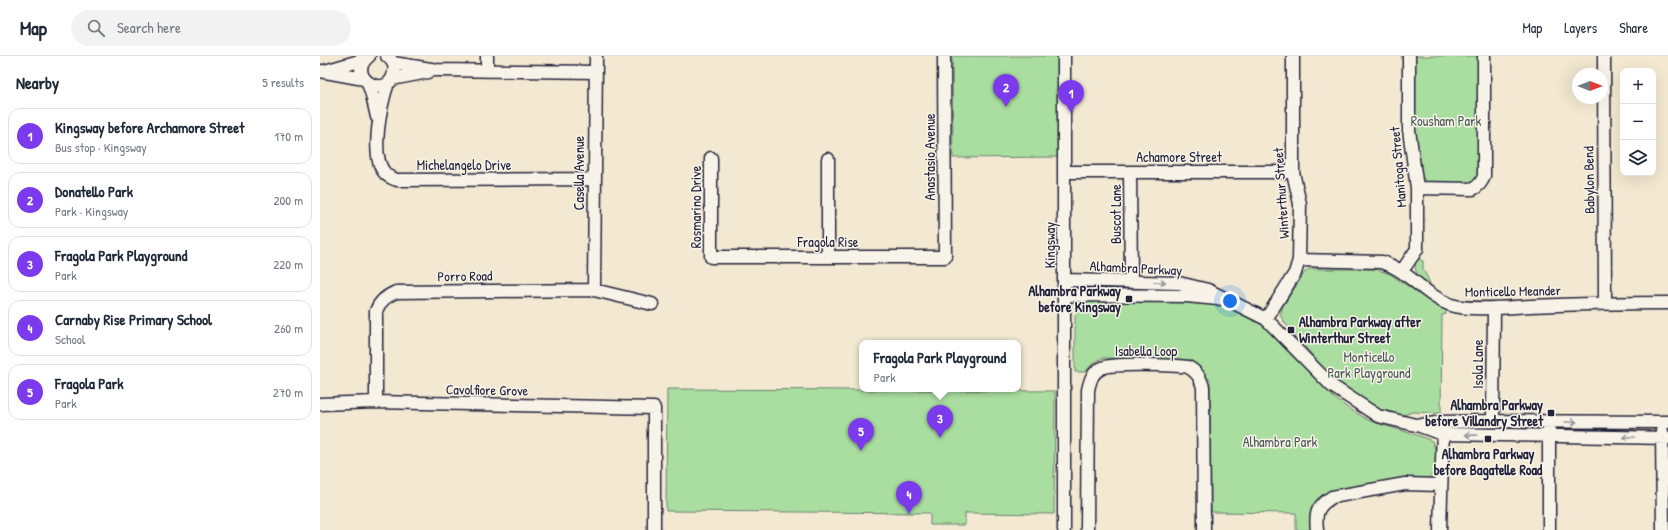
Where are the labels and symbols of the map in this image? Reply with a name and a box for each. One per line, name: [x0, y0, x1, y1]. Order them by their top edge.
north arrow: [1572, 68, 1608, 104]
pin: 2: [993, 74, 1019, 107]
pin: 1: [1058, 80, 1084, 113]
park label: Rousham Park: [1411, 111, 1481, 130]
street label: Anastasio Avenue: [920, 113, 939, 201]
street label: Manitoga Street: [1384, 125, 1412, 208]
street label: Casella Avenue: [569, 135, 588, 210]
street label: Babylon Bend: [1578, 145, 1600, 214]
street label: Achamore Street: [1136, 147, 1222, 166]
street label: Winterthur Street: [1268, 147, 1293, 239]
street label: Michelangelo Drive: [417, 155, 512, 175]
street label: Rosmarino Drive: [686, 165, 705, 248]
street label: Buscot Lane: [1106, 184, 1125, 244]
street label: Kingsway: [1040, 222, 1060, 268]
street label: Fragola Rise: [797, 232, 859, 252]
street label: Alhambra Parkway: [1089, 256, 1183, 280]
street label: Porro Road: [437, 266, 493, 285]
one-way arrow: [1153, 279, 1166, 286]
street label: Monticello Meander: [1465, 280, 1562, 301]
place label: Alhambra Parkway before Kingsway: [1028, 281, 1121, 318]
your location: [1220, 291, 1240, 311]
marker: Alhambra Parkway before Kingsway: [1124, 294, 1134, 304]
place label: Alhambra Parkway after Winterthur Street: [1299, 312, 1422, 347]
marker: Alhambra Parkway after Winterthur Street: [1286, 325, 1296, 335]
street label: Isola Lane: [1468, 339, 1487, 389]
street label: Isabella Loop: [1115, 341, 1177, 361]
park label: Monticello Park Playground: [1327, 347, 1411, 383]
street label: Cavolfiore Grove: [446, 379, 529, 400]
place label: Alhambra Parkway before Villandry Street: [1425, 395, 1544, 432]
pin: 3: [927, 405, 953, 438]
marker: Alhambra Parkway before Villandry Street: [1546, 408, 1556, 418]
pin: 5: [848, 418, 874, 451]
one-way arrow: [1564, 418, 1577, 426]
one-way arrow: [1465, 431, 1478, 439]
park label: Alhambra Park: [1243, 432, 1318, 451]
one-way arrow: [1623, 433, 1636, 441]
marker: Alhambra Parkway before Bagatelle Road: [1483, 434, 1493, 444]
place label: Alhambra Parkway before Bagatelle Road: [1434, 444, 1543, 481]
pin: 4: [896, 481, 922, 514]

